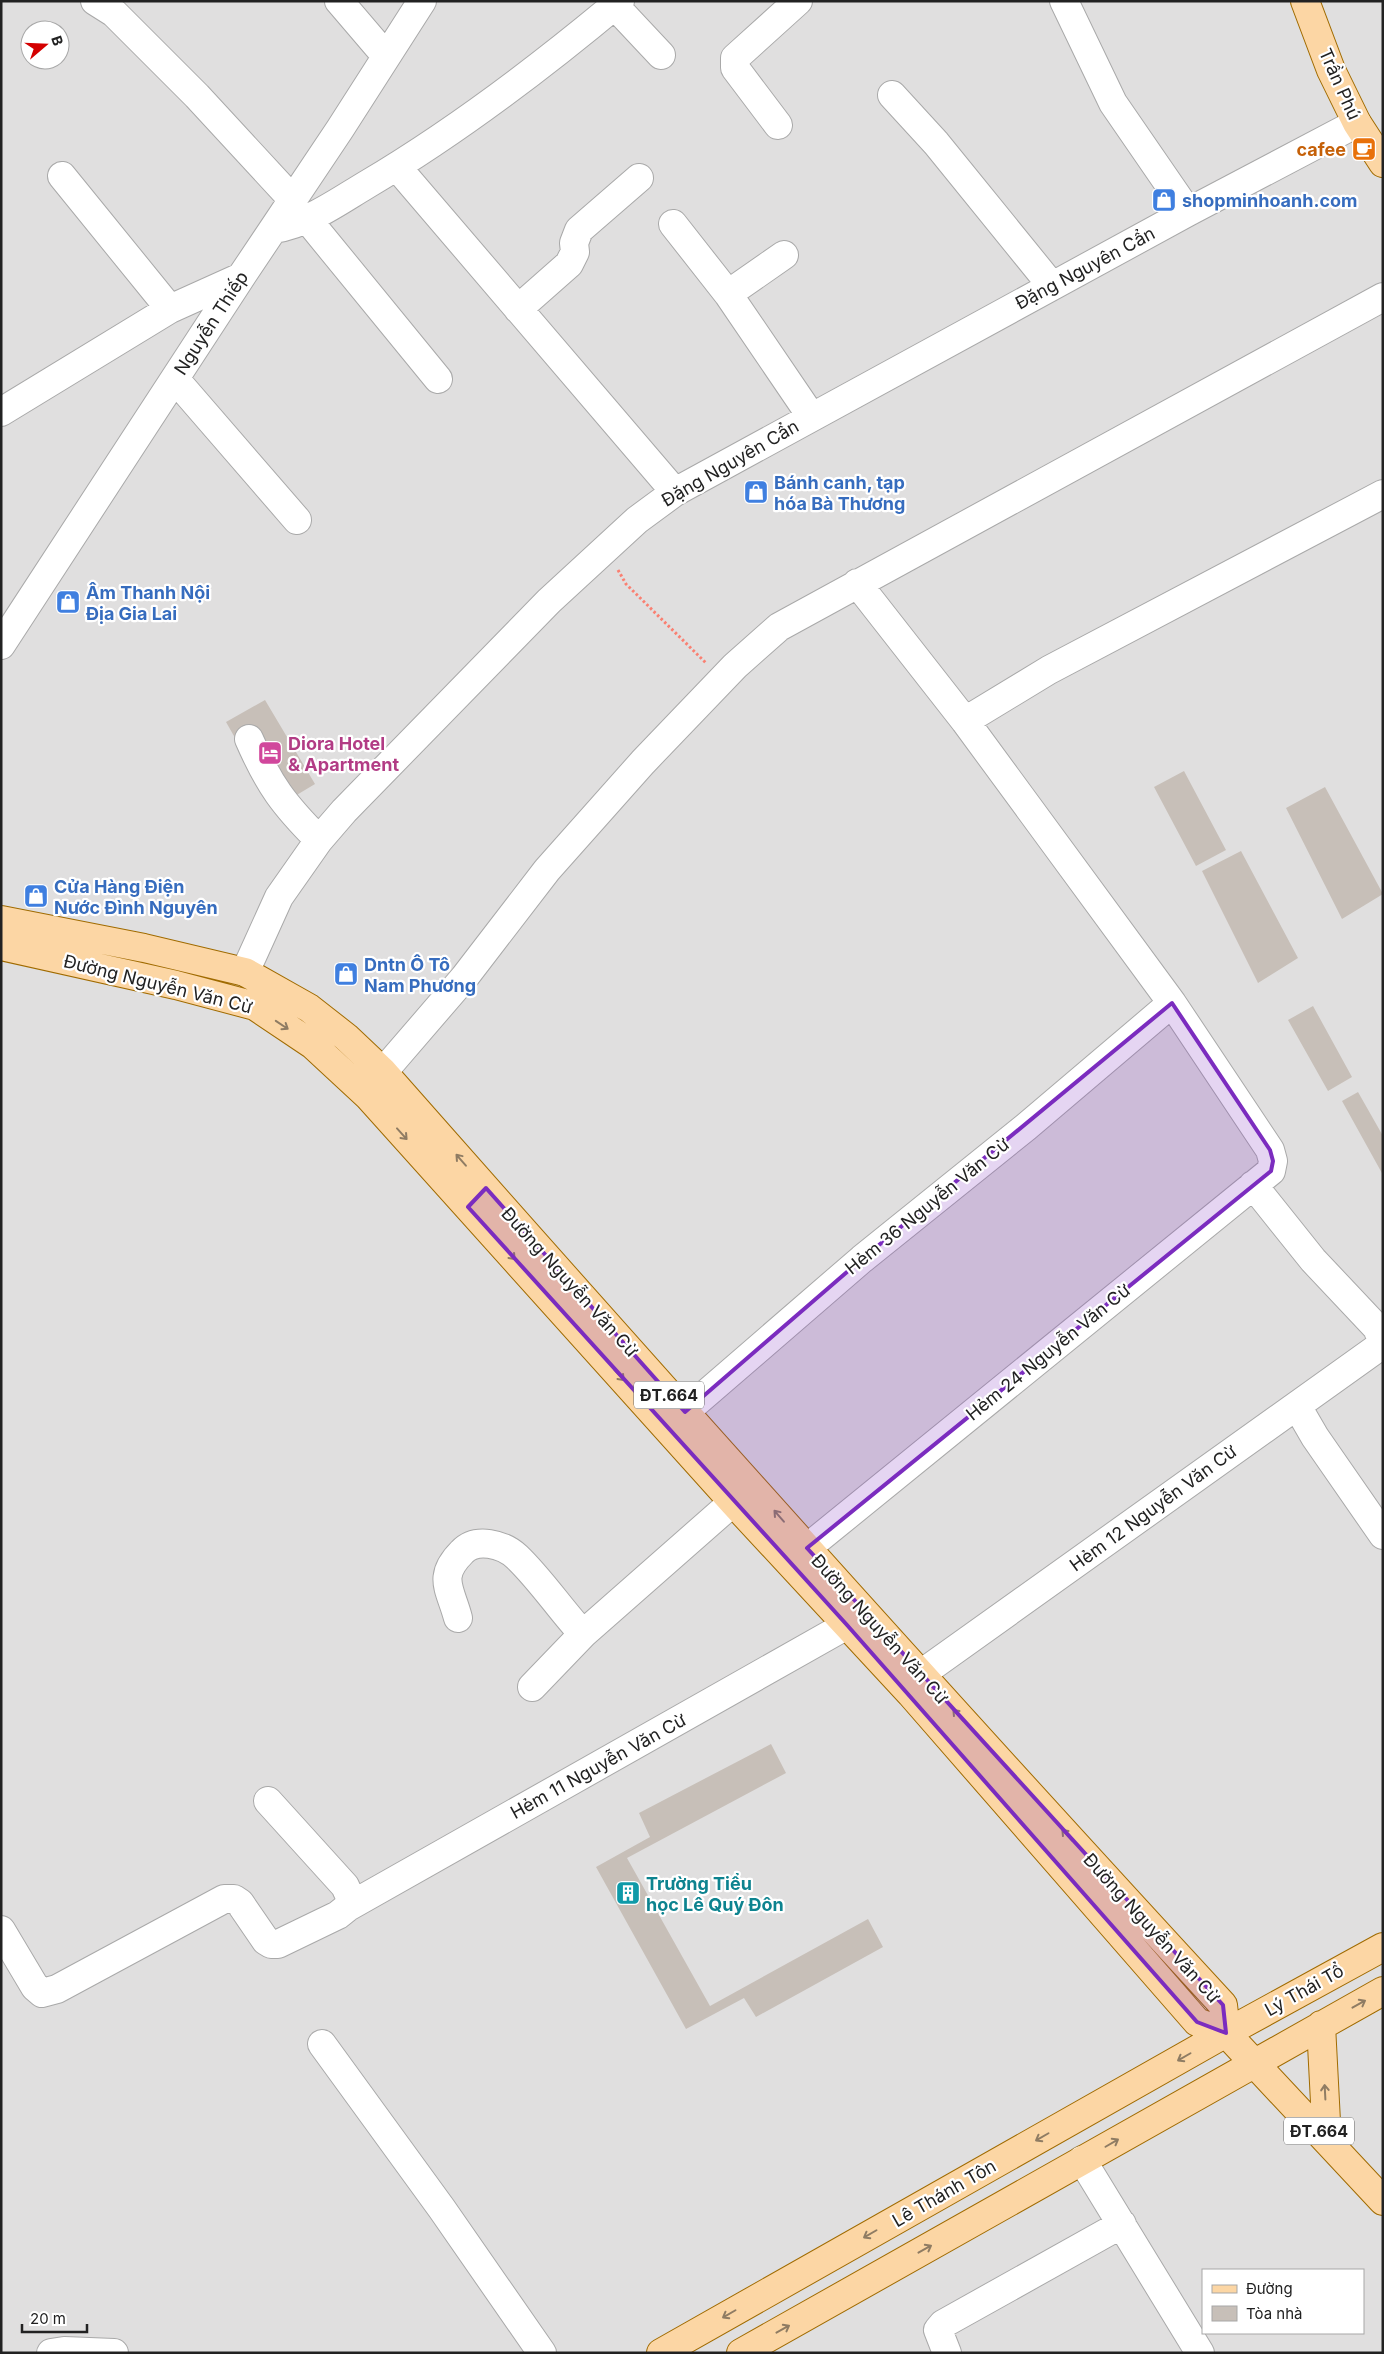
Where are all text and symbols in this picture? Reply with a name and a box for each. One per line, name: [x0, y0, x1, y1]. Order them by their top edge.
north arrow: [20, 20, 70, 70]
text: B: [48, 33, 67, 48]
street label: Trần Phú: [1315, 45, 1365, 123]
cafe icon: cafee: [1351, 136, 1377, 162]
place label: cafee: [1297, 139, 1346, 160]
shop icon: shopminhoanh.com: [1151, 187, 1177, 213]
place label: shopminhoanh.com: [1182, 190, 1358, 211]
street label: Đặng Nguyên Cẩn: [1012, 222, 1158, 314]
street label: Nguyễn Thiếp: [170, 267, 252, 379]
street label: Đặng Nguyên Cẩn: [658, 415, 802, 511]
place label: Bánh canh, tạp hóa Bà Thương: [774, 472, 905, 514]
shop icon: Bánh canh, tạp hóa Bà Thương: [743, 479, 769, 505]
place label: Âm Thanh Nội Địa Gia Lai: [86, 582, 210, 624]
shop icon: Âm Thanh Nội Địa Gia Lai: [55, 589, 81, 615]
place label: Diora Hotel & Apartment: [288, 733, 399, 775]
hotel icon: Diora Hotel & Apartment: [257, 740, 283, 766]
place label: Cửa Hàng Điện Nước Đình Nguyên: [54, 876, 218, 918]
shop icon: Cửa Hàng Điện Nước Đình Nguyên: [23, 883, 49, 909]
street label: Đường Nguyễn Văn Cừ: [61, 950, 255, 1018]
place label: Dntn Ô Tô Nam Phương: [364, 954, 476, 996]
shop icon: Dntn Ô Tô Nam Phương: [333, 961, 359, 987]
one-way arrow: [275, 1020, 289, 1030]
one-way arrow: [396, 1127, 408, 1140]
street label: Hẻm 36 Nguyễn Văn Cừ: [841, 1133, 1013, 1279]
one-way arrow: [455, 1153, 467, 1166]
street label: Đường Nguyễn Văn Cừ: [497, 1203, 643, 1361]
one-way arrow: [505, 1248, 516, 1261]
street label: Hẻm 24 Nguyễn Văn Cừ: [962, 1279, 1134, 1425]
one-way arrow: [613, 1369, 625, 1382]
road number: ĐT.664: [634, 1382, 704, 1408]
street label: Hẻm 12 Nguyễn Văn Cừ: [1066, 1440, 1240, 1576]
one-way arrow: [773, 1509, 785, 1522]
street label: Đường Nguyễn Văn Cừ: [807, 1550, 953, 1708]
one-way arrow: [952, 1708, 964, 1721]
street label: Hẻm 11 Nguyễn Văn Cừ: [507, 1709, 689, 1823]
one-way arrow: [1061, 1829, 1073, 1842]
street label: Đường Nguyễn Văn Cừ: [1079, 1849, 1225, 2007]
place label: Trường Tiểu học Lê Quý Đôn: [646, 1873, 784, 1915]
building icon: Trường Tiểu học Lê Quý Đôn: [615, 1880, 641, 1906]
street label: Lý Thái Tổ: [1261, 1960, 1347, 2020]
one-way arrow: [1351, 1999, 1366, 2008]
one-way arrow: [1177, 2052, 1191, 2062]
one-way arrow: [1320, 2084, 1329, 2100]
road number: ĐT.664: [1284, 2118, 1354, 2144]
one-way arrow: [1035, 2132, 1050, 2142]
one-way arrow: [1104, 2138, 1119, 2147]
street label: Lê Thánh Tôn: [888, 2155, 1000, 2231]
one-way arrow: [863, 2229, 878, 2239]
one-way arrow: [917, 2244, 932, 2254]
legend: [1202, 2269, 1364, 2334]
text: Đường: [1246, 2279, 1293, 2298]
scale bar: [22, 2302, 88, 2334]
text: Tòa nhà: [1246, 2304, 1302, 2323]
text: 20 m: [30, 2309, 66, 2328]
one-way arrow: [722, 2310, 737, 2320]
one-way arrow: [776, 2323, 790, 2333]

